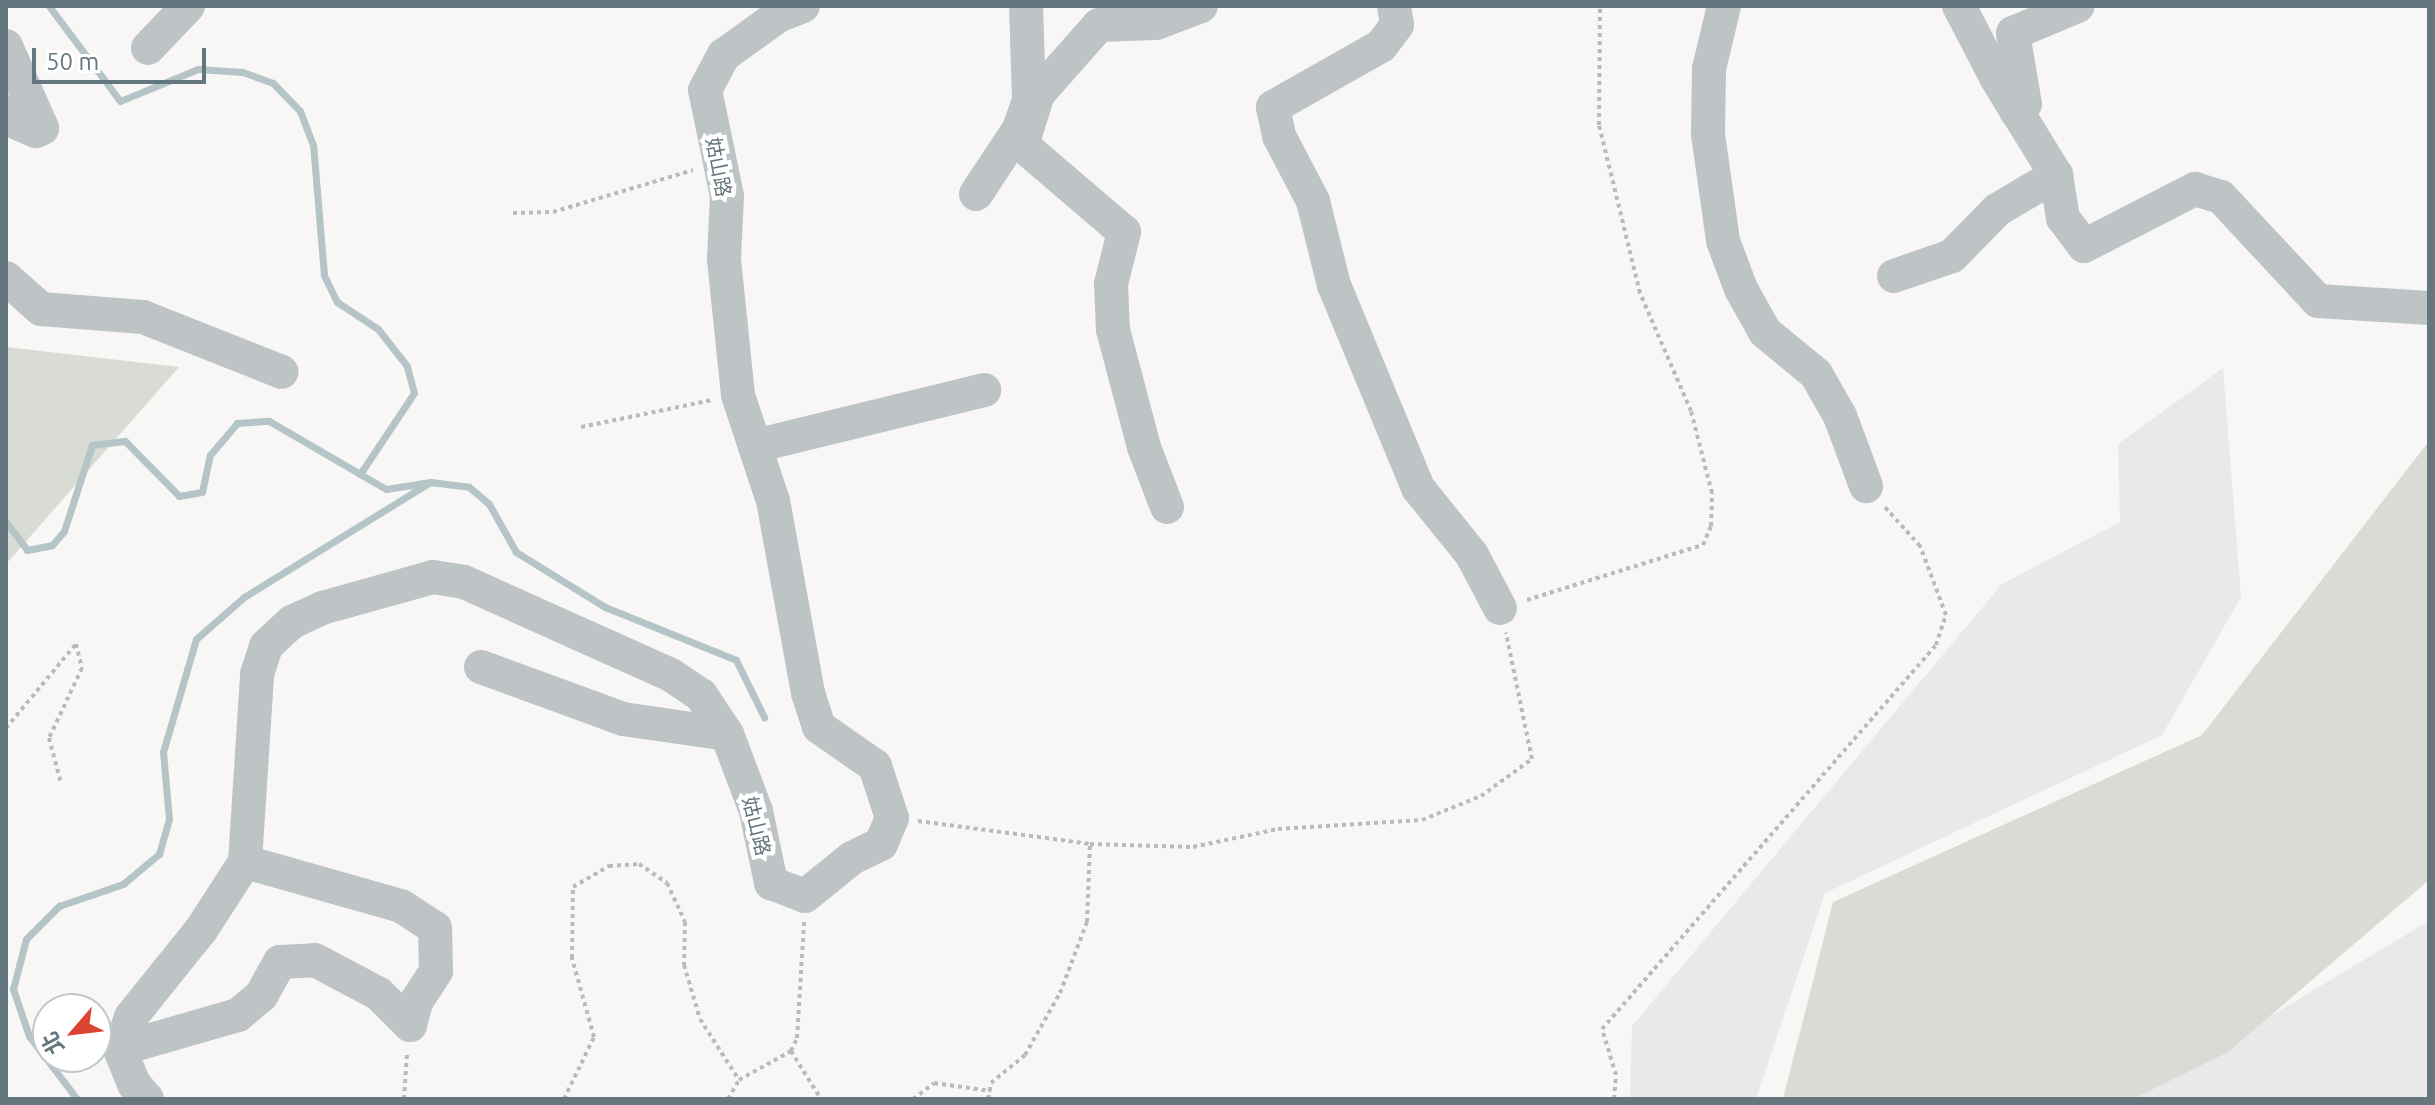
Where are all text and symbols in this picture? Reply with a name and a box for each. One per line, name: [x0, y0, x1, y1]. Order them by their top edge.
scale bar: [36, 32, 210, 82]
text: 50 m: [46, 48, 99, 75]
street label: 姑山路: [701, 135, 737, 199]
street label: 姑山路: [738, 794, 776, 858]
north arrow: [32, 993, 112, 1073]
text: 北: [36, 1028, 68, 1059]

